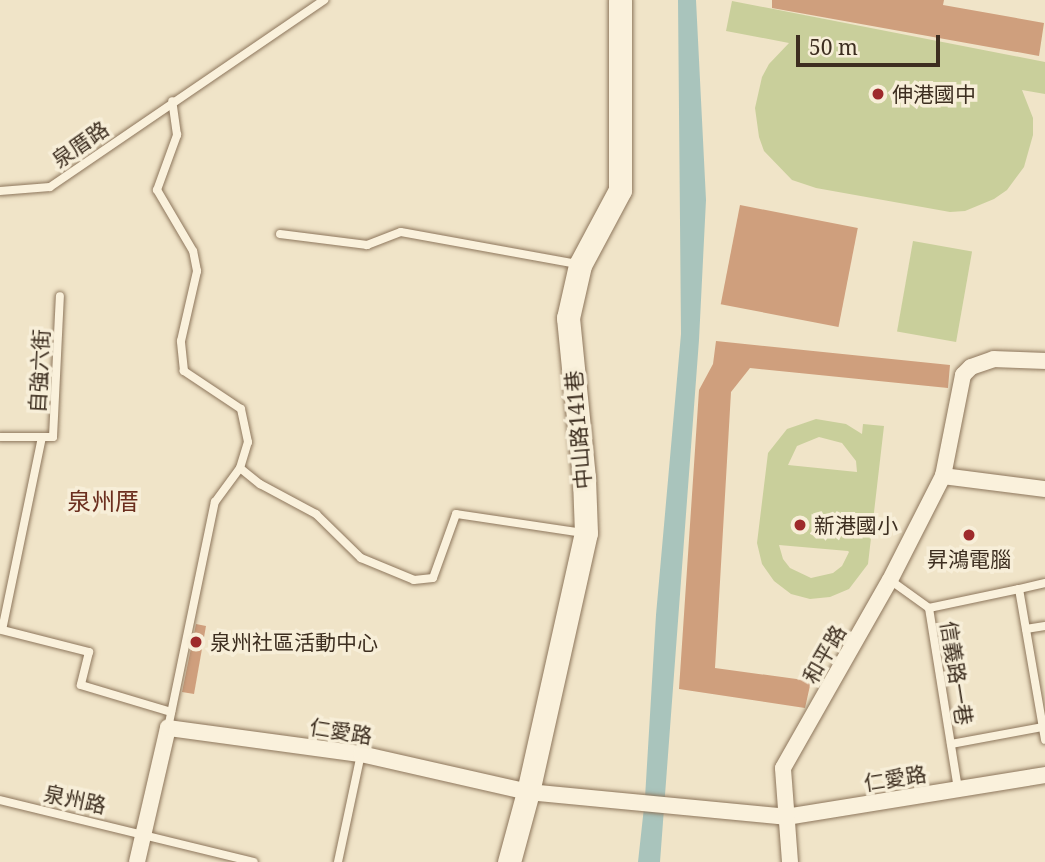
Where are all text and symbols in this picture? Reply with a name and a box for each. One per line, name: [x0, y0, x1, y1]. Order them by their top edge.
scale bar: [800, 21, 944, 65]
text: 50 m: [809, 33, 858, 61]
place label: 伸港國中: [892, 81, 976, 107]
marker: 伸港國中: [870, 86, 886, 102]
street label: 泉厝路: [47, 116, 113, 172]
street label: 自強六街: [24, 328, 54, 414]
street label: 中山路141巷: [560, 370, 596, 490]
district label: 泉州厝: [67, 487, 139, 515]
place label: 新港國小: [814, 512, 898, 538]
marker: 新港國小: [792, 517, 808, 533]
marker: 昇鴻電腦: [961, 527, 977, 543]
place label: 昇鴻電腦: [927, 546, 1011, 572]
street label: 信義路一巷: [936, 619, 978, 727]
street label: 和平路: [797, 620, 851, 688]
place label: 泉州社區活動中心: [210, 629, 378, 655]
marker: 泉州社區活動中心: [188, 634, 204, 650]
street label: 仁愛路: [308, 714, 374, 748]
street label: 仁愛路: [862, 761, 928, 795]
street label: 泉州路: [42, 780, 108, 818]

